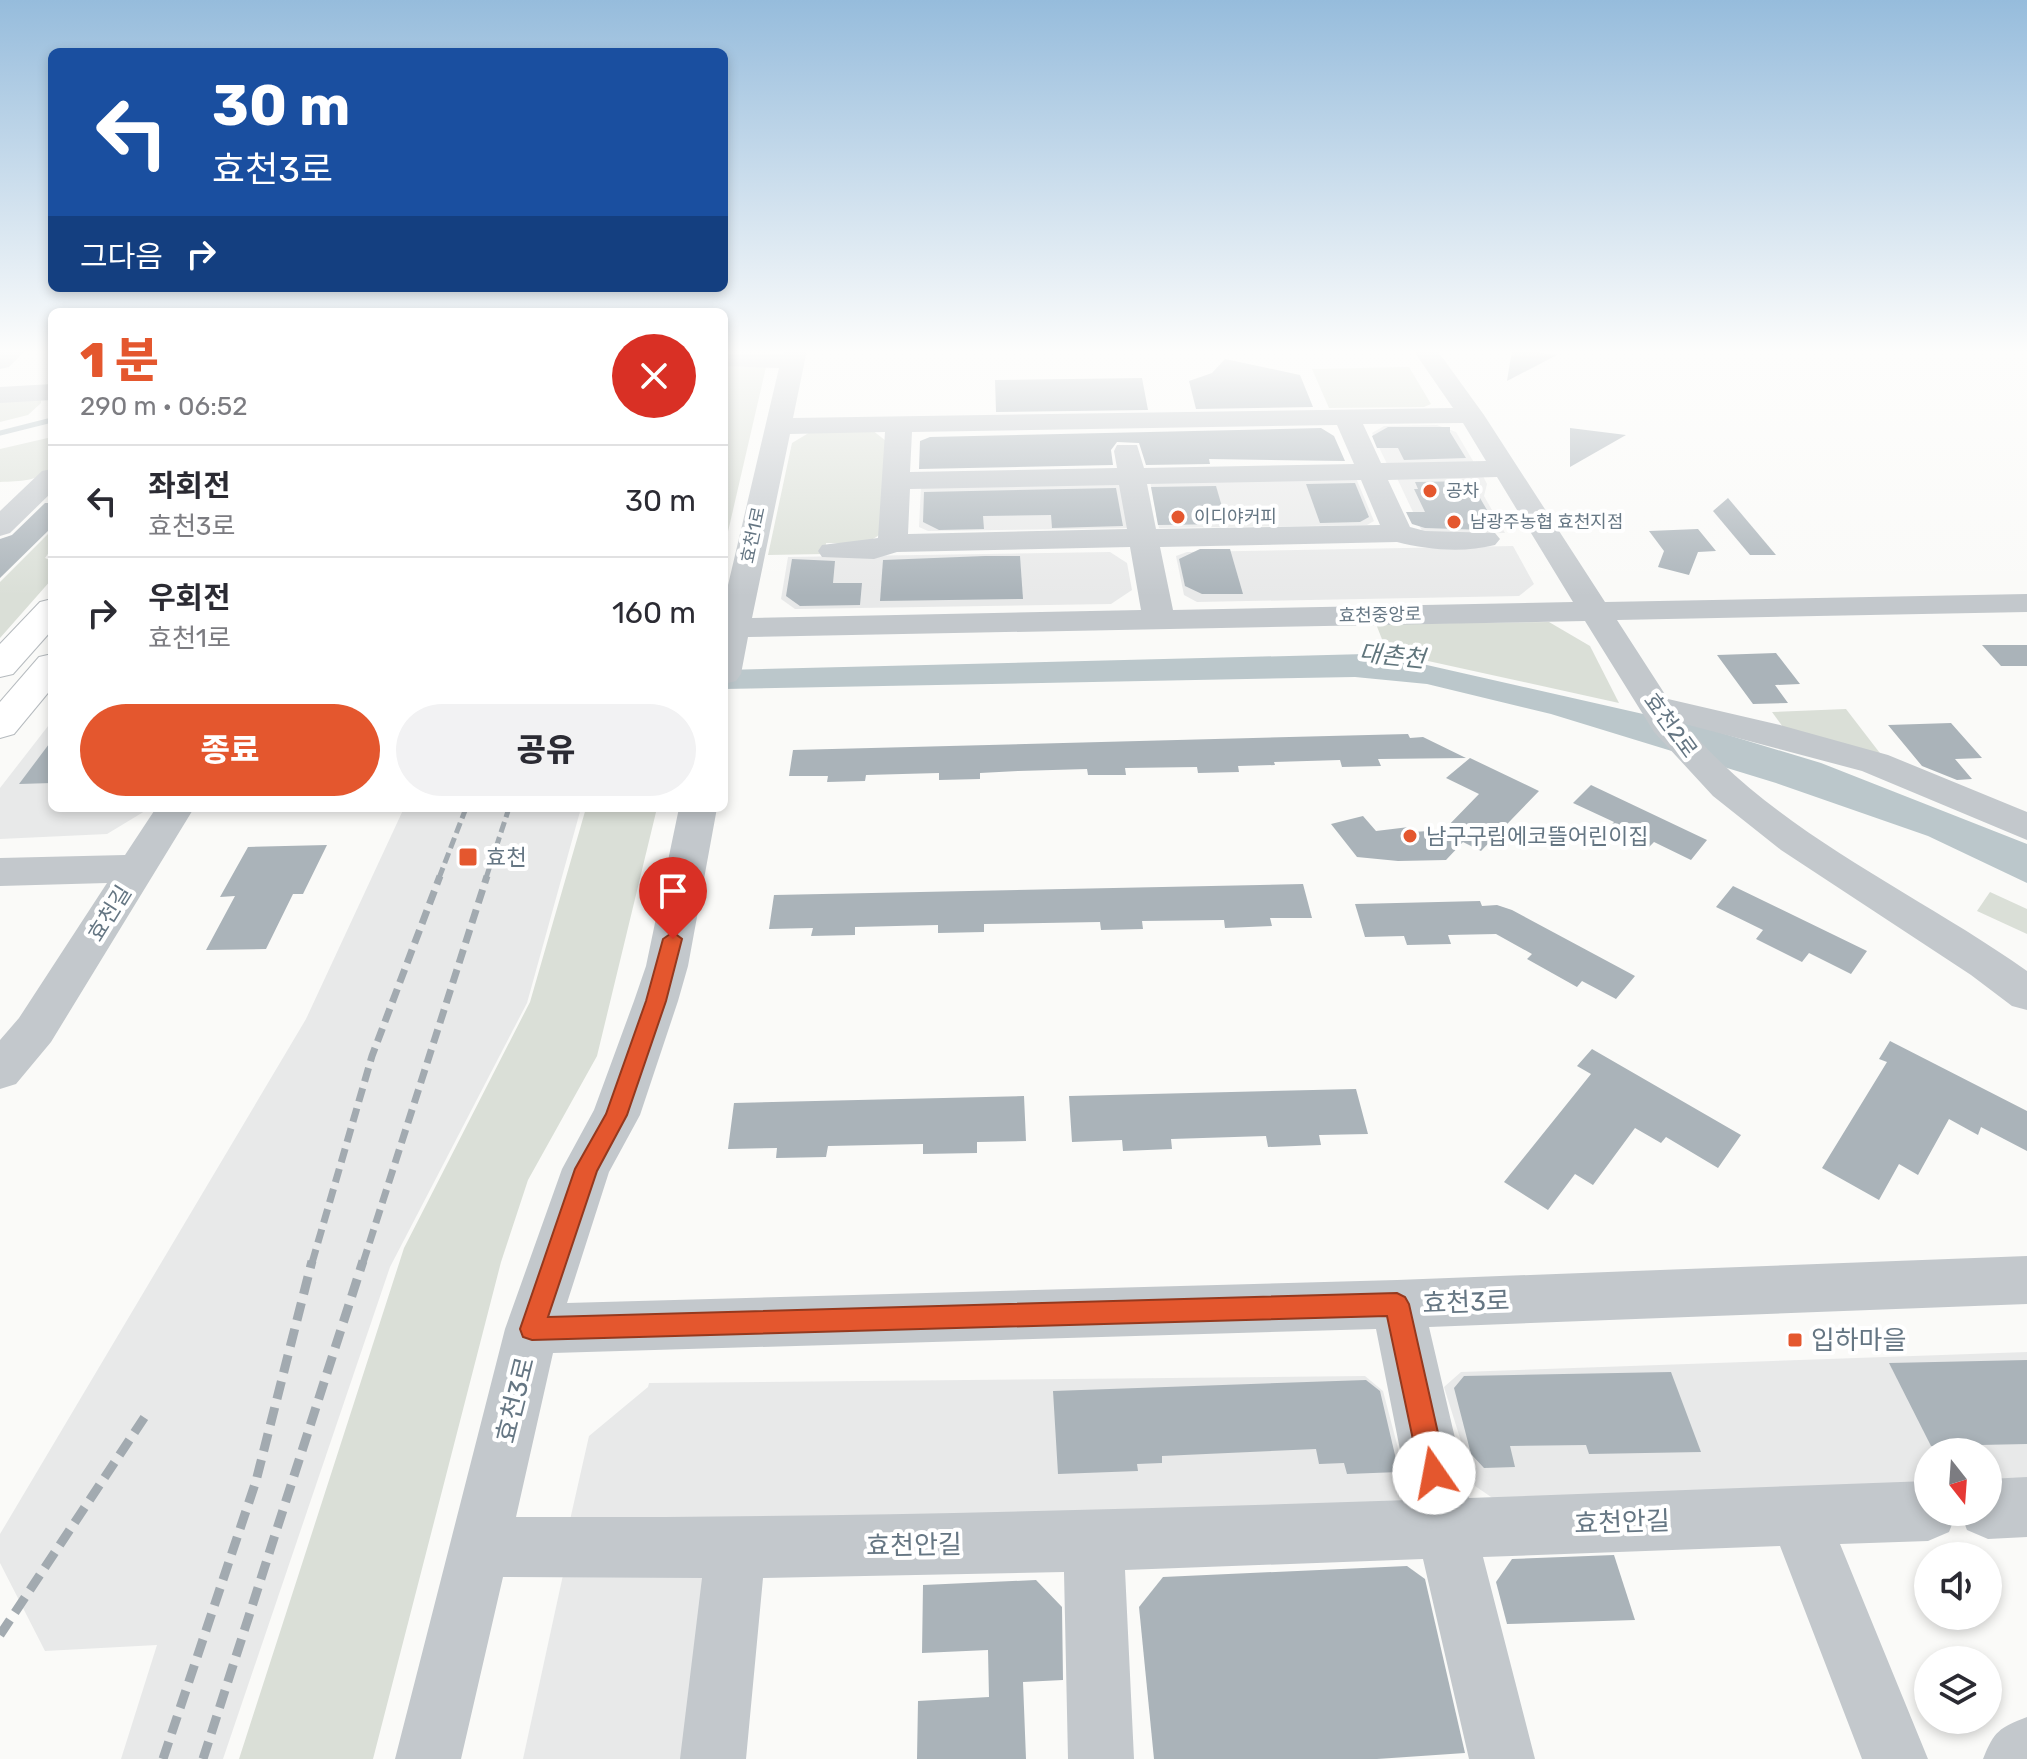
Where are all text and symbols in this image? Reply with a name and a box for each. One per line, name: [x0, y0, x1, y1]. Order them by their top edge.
text: 30 m: [212, 73, 350, 139]
icon: left: [80, 80, 184, 184]
text: 효천3로: [212, 148, 333, 191]
icon: right: [179, 232, 223, 276]
text: 그다음: [80, 239, 163, 275]
text: 1 분: [80, 332, 159, 389]
button: close: [612, 334, 696, 418]
text: 290 m · 06:52: [80, 391, 248, 422]
text: 좌회전: [148, 468, 231, 504]
icon: left: [80, 479, 124, 523]
place label: 공차: [1446, 480, 1480, 502]
marker: 공차: [1421, 482, 1439, 500]
text: 30 m: [625, 483, 696, 519]
street label: 효천1로: [736, 505, 770, 565]
place label: 이디야커피: [1194, 506, 1277, 528]
marker: 이디야커피: [1169, 508, 1187, 526]
text: 효천3로: [148, 511, 235, 542]
place label: 남광주농협 효천지점: [1470, 511, 1623, 533]
marker: 남광주농협 효천지점: [1445, 513, 1463, 531]
text: 우회전: [148, 580, 231, 616]
icon: right: [80, 591, 124, 635]
text: 160 m: [612, 595, 696, 631]
street label: 효천중앙로: [1338, 603, 1422, 627]
text: 효천1로: [148, 623, 231, 654]
water label: 대촌천: [1358, 639, 1429, 674]
street label: 효천2로: [1638, 688, 1703, 763]
button: 종료: [80, 704, 380, 796]
button: 공유: [396, 704, 696, 796]
place label: 남구구립에코뜰어린이집: [1426, 823, 1649, 850]
marker: 남구구립에코뜰어린이집: [1401, 827, 1419, 845]
place label: 효천: [486, 844, 526, 871]
marker: 효천: [457, 846, 479, 868]
pin: [639, 857, 707, 939]
icon: arrive: [651, 869, 695, 913]
street label: 효천길: [82, 880, 137, 946]
street label: 효천3로: [1422, 1285, 1510, 1320]
place label: 입하마을: [1811, 1325, 1907, 1356]
marker: 입하마을: [1786, 1331, 1804, 1349]
street label: 효천3로: [490, 1354, 541, 1446]
position arrow: [1392, 1431, 1476, 1515]
north arrow: [1914, 1438, 2002, 1526]
map controls: [1914, 1438, 2002, 1734]
street label: 효천안길: [1574, 1505, 1670, 1540]
street label: 효천안길: [866, 1529, 962, 1562]
button: sound: [1914, 1542, 2002, 1630]
button: layers: [1914, 1646, 2002, 1734]

